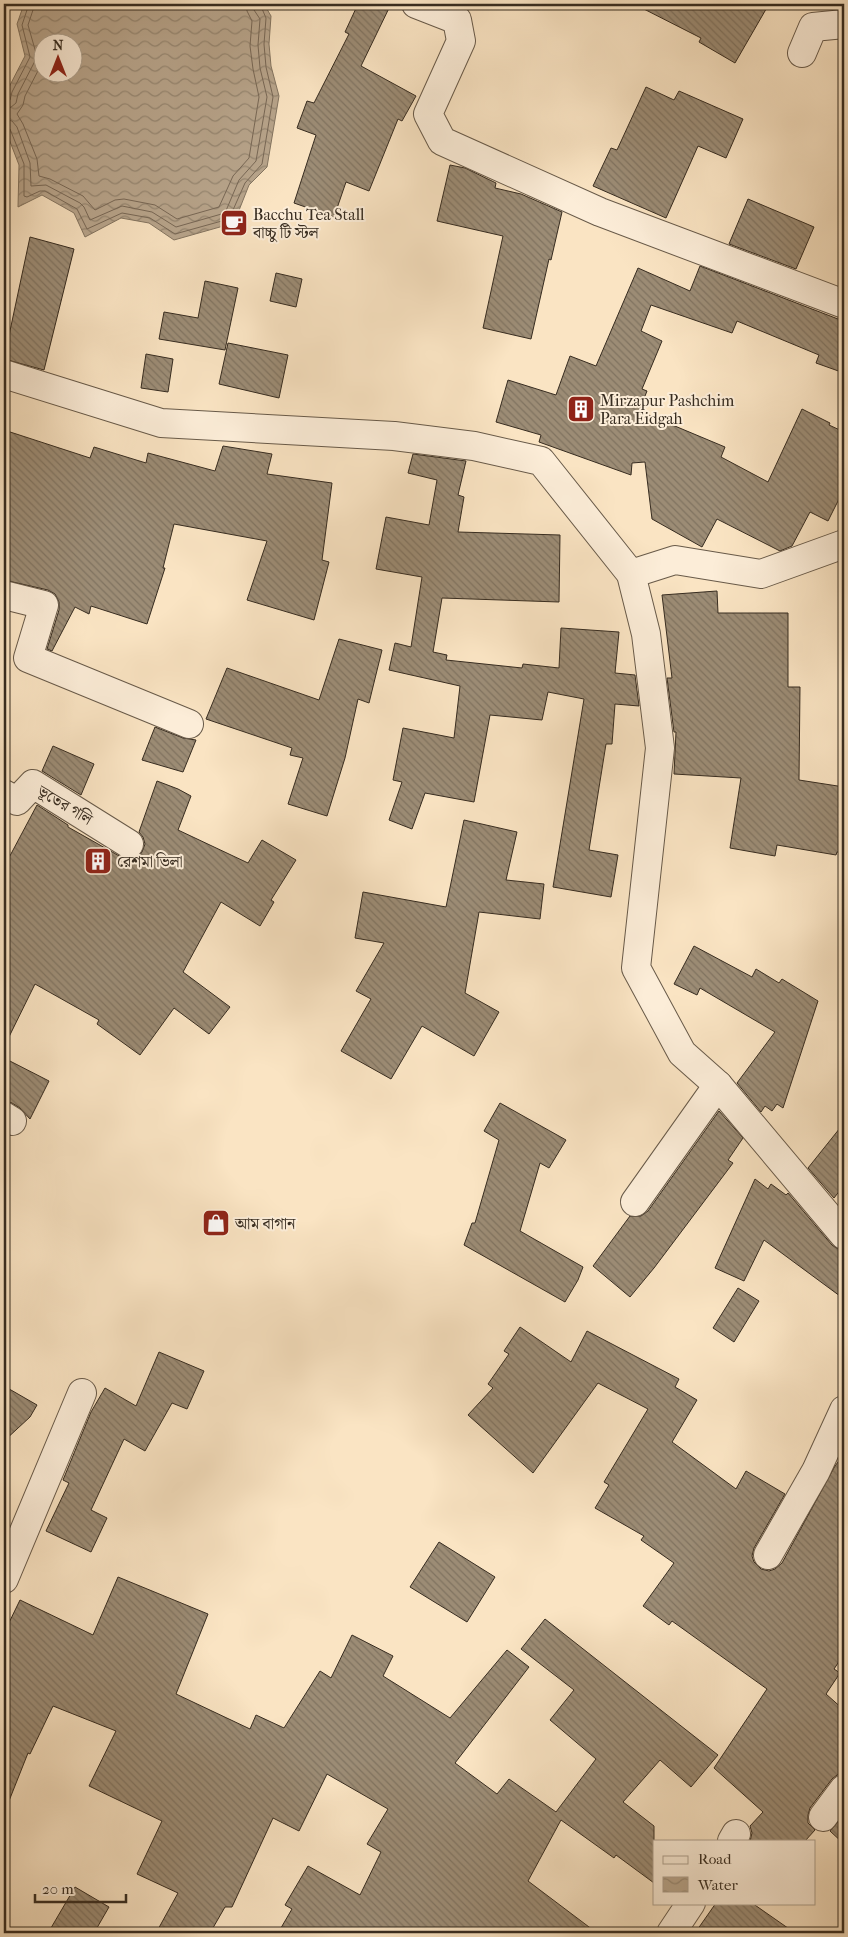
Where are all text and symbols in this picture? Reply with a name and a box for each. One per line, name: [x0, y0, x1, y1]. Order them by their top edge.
north arrow: [32, 32, 82, 82]
text: N: [53, 37, 64, 54]
place label: Bacchu Tea Stall বাচ্চু টি স্টল: [252, 205, 365, 242]
cafe icon: Bacchu Tea Stall বাচ্চু টি স্টল: [219, 208, 249, 238]
place label: Mirzapur Pashchim Para Eidgah: [600, 391, 735, 428]
building icon: Mirzapur Pashchim Para Eidgah: [566, 394, 596, 424]
street label: ভূতের গলি: [33, 781, 97, 830]
building icon: রেশমা ভিলা: [83, 846, 113, 876]
place label: রেশমা ভিলা: [117, 852, 183, 871]
shop icon: আম বাগান: [201, 1208, 231, 1238]
place label: আম বাগান: [234, 1214, 296, 1233]
legend: [653, 1840, 816, 1904]
text: Road: [698, 1850, 732, 1868]
scale bar: [35, 1872, 126, 1904]
text: Water: [697, 1876, 738, 1894]
text: 20 m: [42, 1880, 74, 1898]

